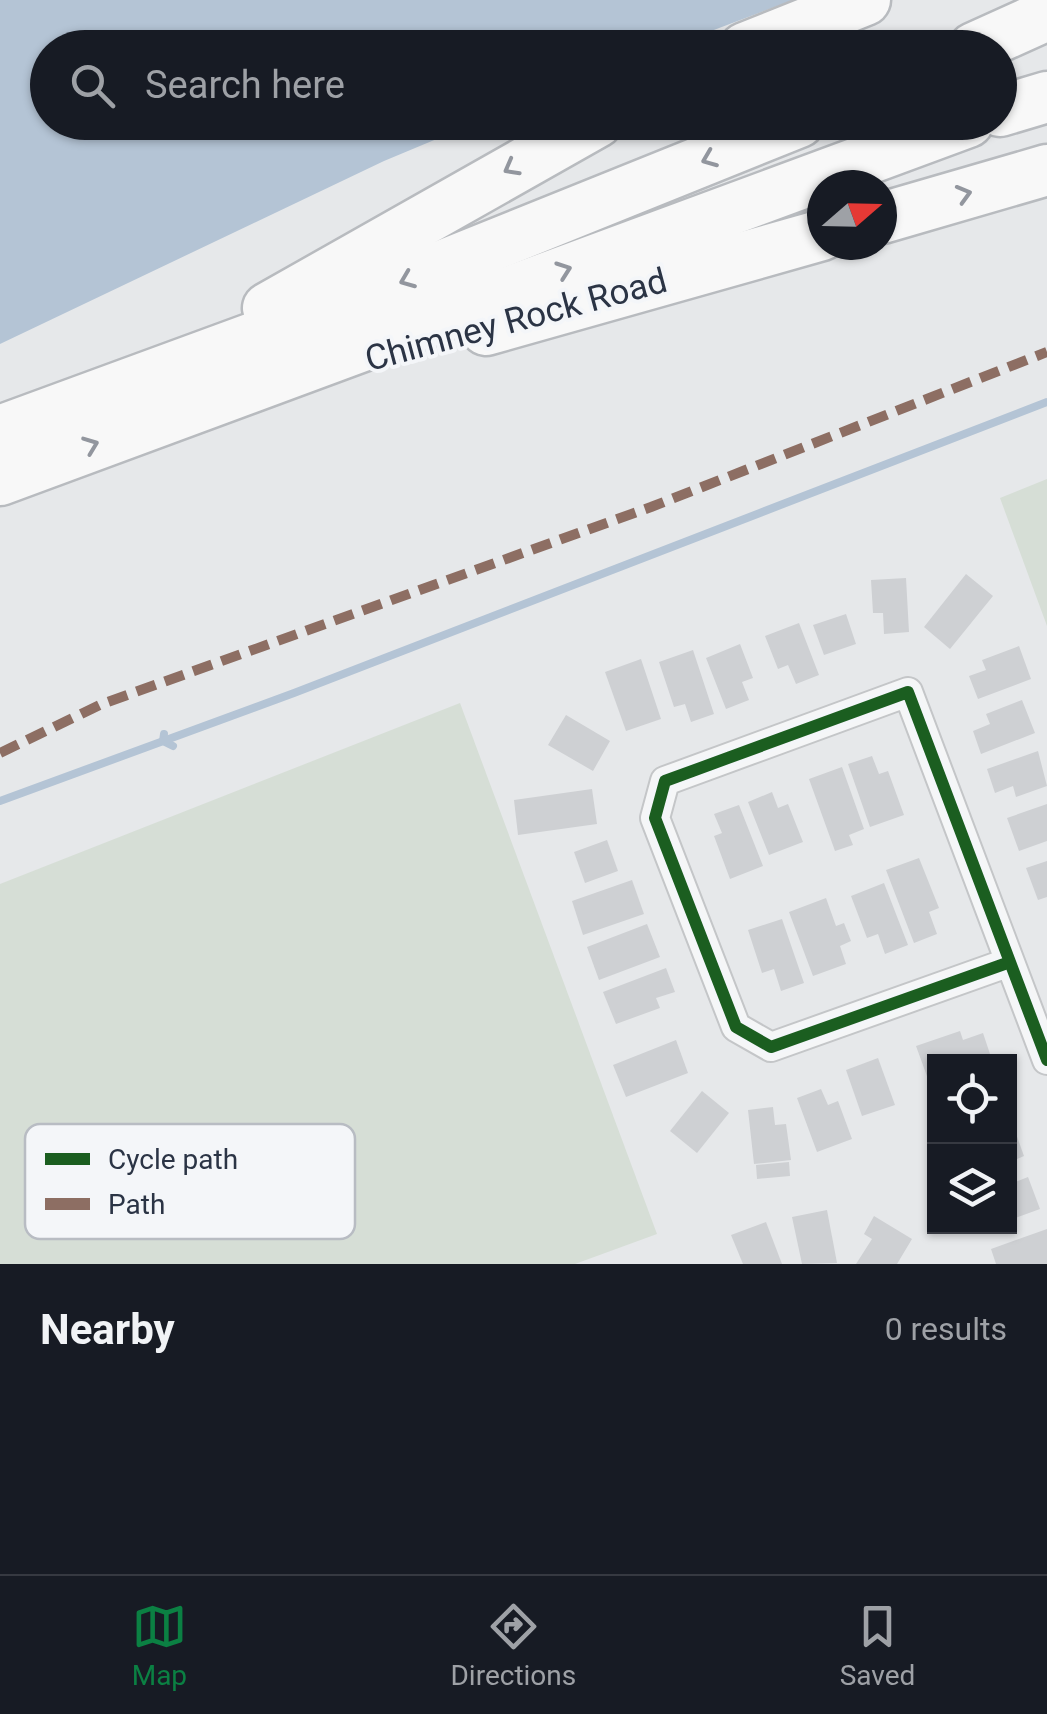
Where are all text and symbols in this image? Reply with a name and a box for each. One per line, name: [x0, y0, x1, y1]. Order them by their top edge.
search box: [30, 30, 1017, 140]
icon: search: [65, 58, 120, 113]
text: Search here: [145, 63, 345, 107]
one-way arrow: [701, 147, 719, 167]
one-way arrow: [504, 156, 522, 175]
north arrow: [807, 170, 897, 260]
one-way arrow: [955, 185, 972, 206]
street label: Chimney Rock Road: [361, 260, 671, 380]
one-way arrow: [554, 261, 571, 282]
one-way arrow: [400, 269, 417, 289]
one-way arrow: [81, 437, 99, 457]
map controls: [927, 1054, 1017, 1234]
button: locate: [927, 1054, 1017, 1144]
legend: [25, 1124, 355, 1239]
text: Cycle path: [108, 1143, 238, 1176]
button: layers: [927, 1144, 1017, 1234]
text: Path: [108, 1188, 165, 1221]
text: Nearby: [40, 1305, 175, 1354]
text: 0 results: [885, 1310, 1007, 1348]
tab: Map: [132, 1599, 187, 1692]
tab: Directions: [450, 1599, 576, 1692]
tab: Saved: [840, 1599, 915, 1692]

